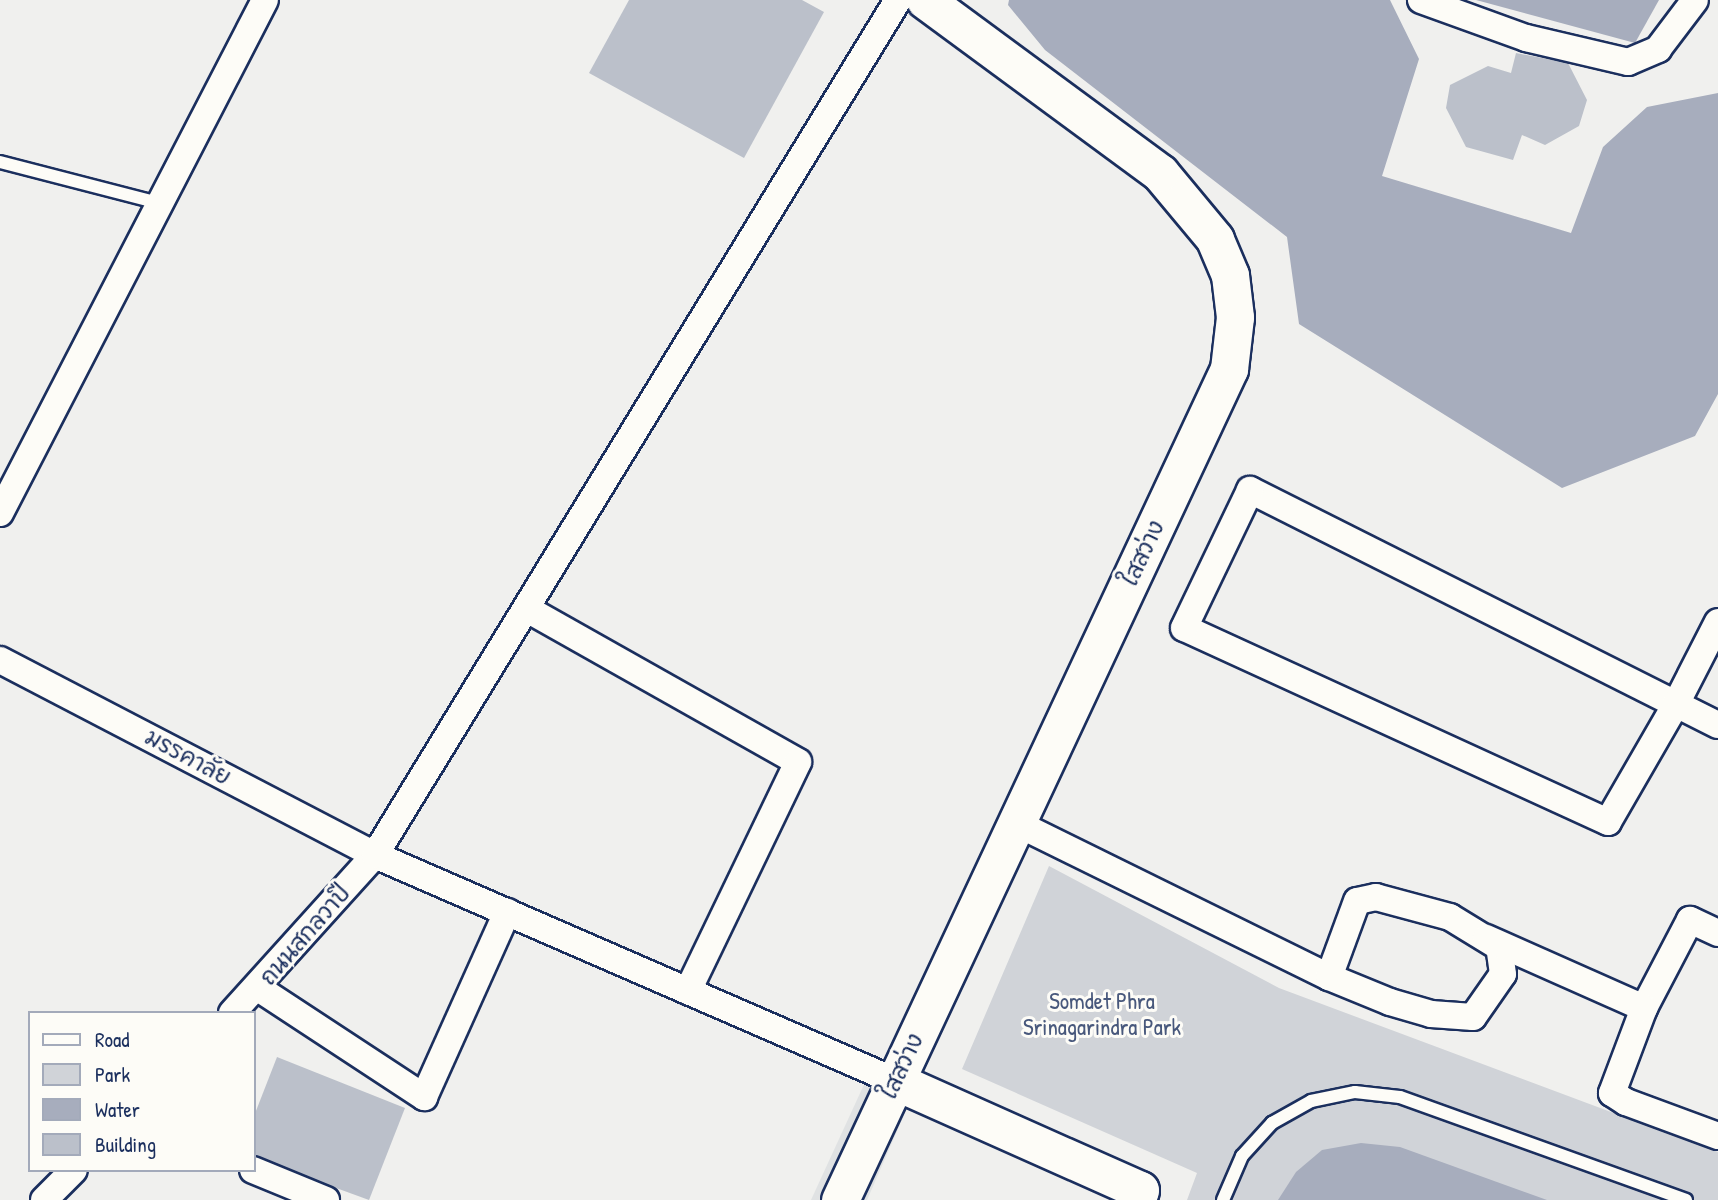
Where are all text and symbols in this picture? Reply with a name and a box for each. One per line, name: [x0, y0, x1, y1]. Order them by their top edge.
street label: ใสสว่าง: [1116, 516, 1170, 590]
street label: มรรคาลัย: [140, 723, 236, 791]
street label: ถนนสกลวาปี: [254, 879, 356, 991]
park label: Somdet Phra Srinagarindra Park: [1023, 987, 1181, 1041]
legend: [28, 1011, 256, 1172]
text: Road: [95, 1025, 129, 1054]
street label: ใสสว่าง: [875, 1029, 929, 1103]
text: Park: [95, 1060, 130, 1089]
text: Water: [95, 1095, 140, 1124]
text: Building: [95, 1130, 156, 1159]

